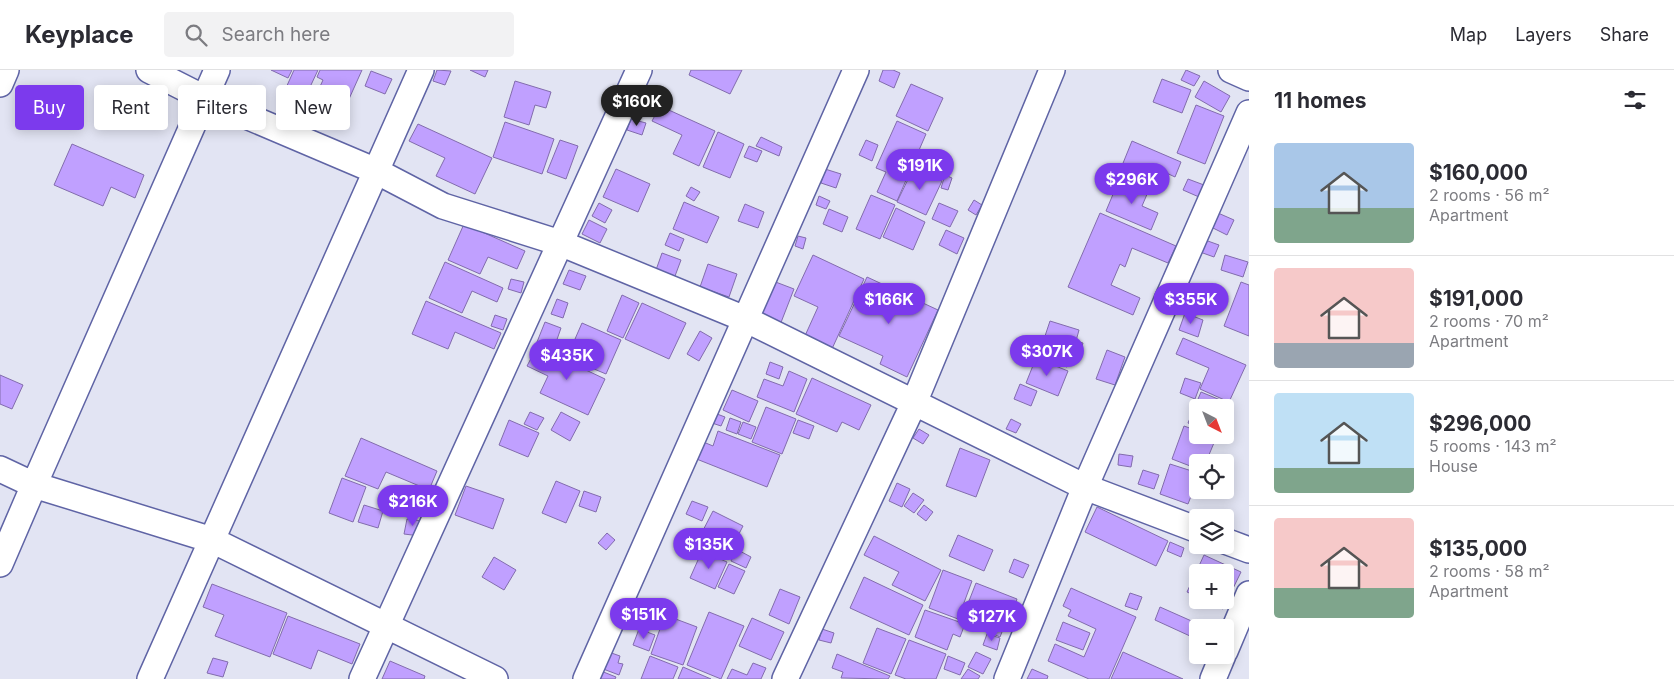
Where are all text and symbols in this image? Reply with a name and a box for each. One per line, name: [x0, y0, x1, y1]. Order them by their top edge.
search box: [164, 12, 514, 57]
text: Keyplace: [25, 20, 134, 49]
icon: search: [182, 21, 210, 49]
text: Search here: [222, 23, 330, 46]
text: Map: [1450, 24, 1487, 45]
text: Layers: [1515, 24, 1572, 45]
text: Share: [1600, 24, 1649, 45]
chip: Buy: [15, 85, 84, 130]
chip: Rent: [94, 85, 168, 130]
chip: Filters: [178, 85, 266, 130]
chip: New: [276, 85, 350, 130]
pin: $160K: [602, 85, 672, 127]
icon: filters: [1621, 86, 1649, 114]
text: 11 homes: [1274, 88, 1366, 113]
text: $160K: [612, 91, 662, 111]
pin: $191K: [885, 148, 955, 191]
text: $191K: [897, 155, 943, 175]
text: $160,000: [1429, 160, 1528, 185]
pin: $296K: [1097, 162, 1167, 205]
icon: home: [1314, 163, 1374, 223]
text: $296K: [1106, 169, 1158, 189]
text: 2 rooms · 56 m²: [1429, 185, 1550, 205]
text: Apartment: [1429, 205, 1509, 225]
pin: $166K: [854, 282, 924, 325]
pin: $355K: [1156, 282, 1226, 325]
text: $191,000: [1429, 286, 1523, 311]
icon: home: [1314, 288, 1374, 348]
text: $166K: [864, 289, 914, 309]
text: $355K: [1165, 289, 1217, 309]
text: 2 rooms · 70 m²: [1429, 311, 1549, 331]
text: Apartment: [1429, 331, 1509, 351]
pin: $307K: [1012, 334, 1082, 377]
pin: $435K: [532, 338, 602, 381]
text: $307K: [1021, 341, 1073, 361]
text: $435K: [540, 345, 594, 365]
north arrow: [1189, 399, 1234, 444]
map controls: [1189, 399, 1234, 664]
text: $296,000: [1429, 411, 1532, 436]
icon: home: [1314, 413, 1374, 473]
text: 5 rooms · 143 m²: [1429, 436, 1557, 456]
button: locate: [1189, 454, 1234, 499]
text: House: [1429, 456, 1478, 476]
pin: $216K: [378, 484, 448, 527]
text: $216K: [388, 491, 438, 511]
button: layers: [1189, 509, 1234, 554]
pin: $135K: [674, 528, 744, 570]
text: $135K: [684, 534, 734, 554]
text: $135,000: [1429, 536, 1527, 561]
icon: home: [1314, 538, 1374, 598]
text: 2 rooms · 58 m²: [1429, 561, 1549, 581]
button: +: [1189, 564, 1234, 609]
text: Apartment: [1429, 581, 1509, 601]
pin: $151K: [609, 598, 679, 640]
pin: $127K: [957, 600, 1027, 642]
text: $151K: [621, 604, 667, 624]
text: $127K: [968, 606, 1016, 626]
button: −: [1189, 619, 1234, 664]

